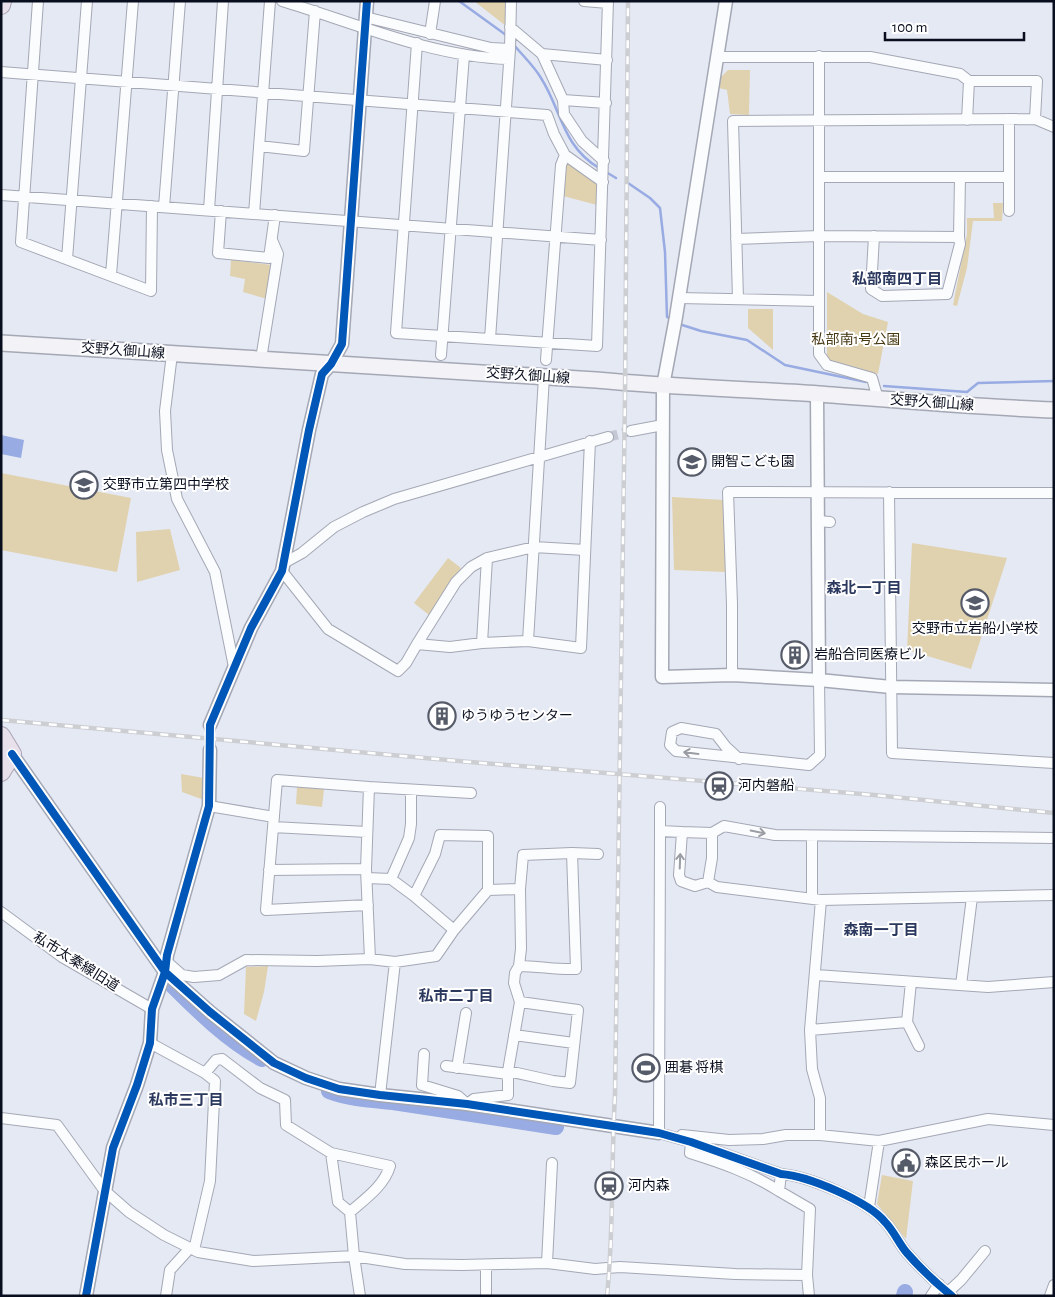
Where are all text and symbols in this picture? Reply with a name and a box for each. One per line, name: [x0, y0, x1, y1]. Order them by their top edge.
scale bar: [885, 10, 1024, 42]
text: 100 m: [892, 20, 927, 35]
district label: 私部南四丁目: [852, 271, 942, 287]
park label: 私部南1号公園: [812, 332, 900, 347]
street label: 交野久御山線: [81, 340, 165, 361]
street label: 交野久御山線: [486, 365, 570, 386]
street label: 交野久御山線: [890, 392, 974, 413]
school or university icon: 開智こども園: [677, 447, 707, 477]
place label: 開智こども園: [711, 453, 795, 469]
school or university icon: 交野市立第四中学校: [69, 470, 99, 500]
place label: 交野市立第四中学校: [103, 476, 229, 492]
district label: 森北一丁目: [826, 580, 902, 596]
school or university icon: 交野市立岩船小学校: [960, 588, 990, 618]
place label: 交野市立岩船小学校: [912, 621, 1038, 636]
building icon: 岩船合同医療ビル: [780, 640, 810, 670]
place label: 岩船合同医療ビル: [814, 647, 926, 662]
building icon: ゆうゆうセンター: [427, 701, 457, 731]
place label: ゆうゆうセンター: [461, 708, 573, 723]
one-way arrow: [683, 748, 699, 758]
station icon: 河内磐船: [704, 771, 734, 801]
place label: 河内磐船: [738, 778, 794, 793]
one-way arrow: [749, 828, 765, 837]
one-way arrow: [676, 853, 685, 869]
district label: 森南一丁目: [843, 922, 919, 938]
street label: 私市太秦線旧道: [31, 929, 122, 994]
district label: 私市二丁目: [418, 988, 494, 1004]
sports icon: 囲碁 将棋: [631, 1053, 661, 1083]
place label: 囲碁 将棋: [665, 1060, 723, 1075]
district label: 私市三丁目: [148, 1092, 224, 1108]
public building icon: 森区民ホール: [891, 1148, 921, 1178]
place label: 森区民ホール: [925, 1155, 1009, 1170]
station icon: 河内森: [594, 1171, 624, 1201]
place label: 河内森: [628, 1178, 670, 1193]

